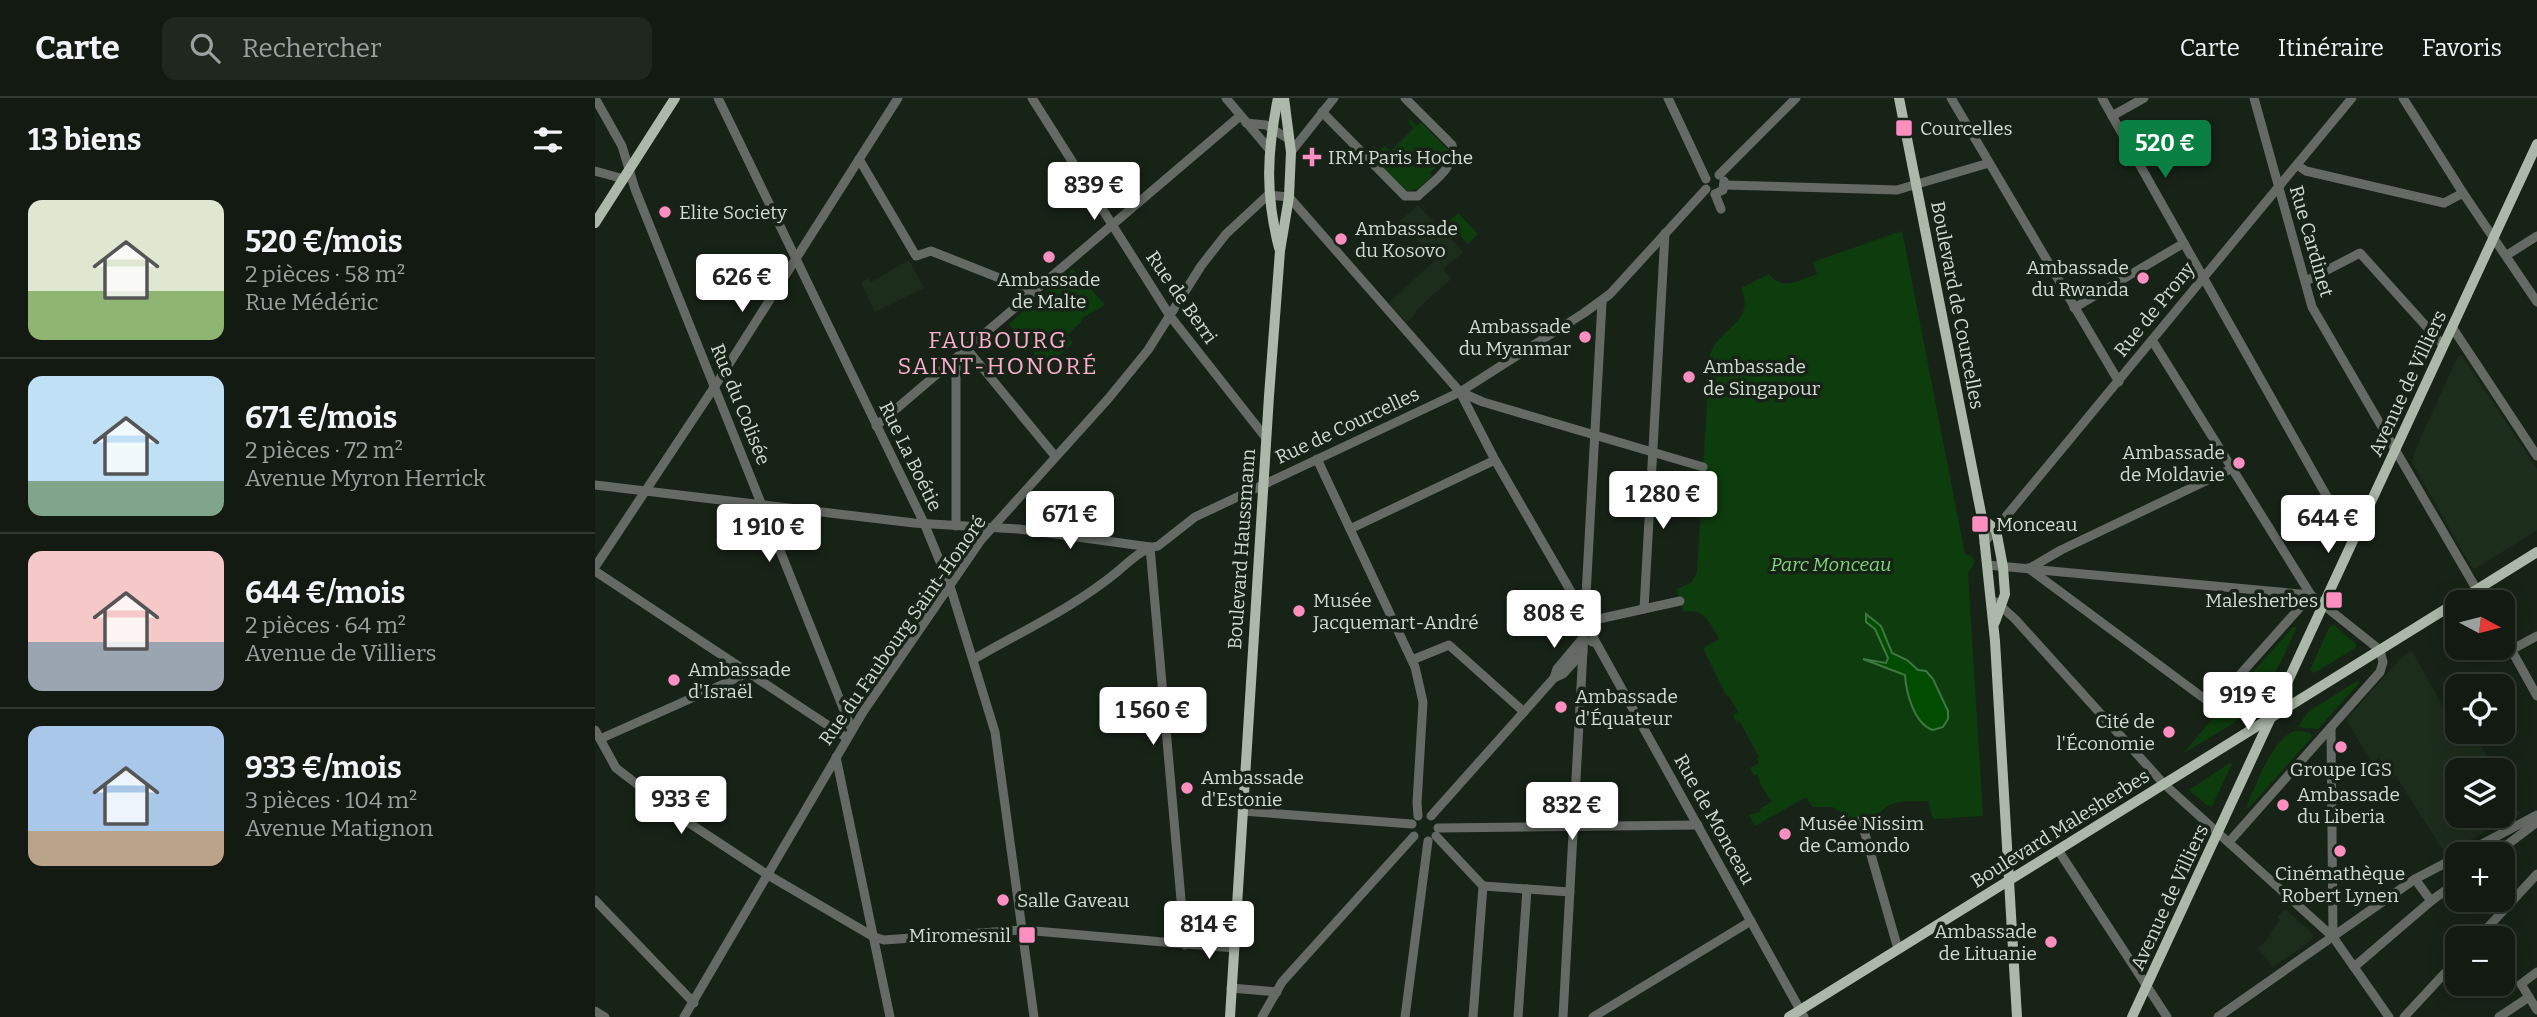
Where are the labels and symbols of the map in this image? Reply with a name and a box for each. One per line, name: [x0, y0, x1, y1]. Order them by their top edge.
place label: Courcelles: [1920, 117, 2013, 140]
marker: Courcelles: [1894, 118, 1914, 138]
pin: 520 €: [2116, 120, 2214, 180]
place label: IRM Paris Hoche: [1328, 146, 1473, 169]
marker: IRM Paris Hoche: [1302, 147, 1322, 167]
pin: 839 €: [1045, 162, 1143, 222]
street label: Rue Cardinet: [2285, 183, 2338, 299]
street label: Boulevard de Courcelles: [1926, 199, 1989, 411]
place label: Elite Society: [679, 201, 788, 224]
marker: Elite Society: [657, 204, 673, 220]
place label: Ambassade du Kosovo: [1355, 217, 1458, 262]
marker: Ambassade du Kosovo: [1333, 231, 1349, 247]
street label: Rue de Berri: [1141, 246, 1222, 348]
marker: Ambassade de Malte: [1041, 249, 1057, 265]
pin: 626 €: [693, 254, 791, 314]
place label: Ambassade du Rwanda: [2026, 256, 2130, 301]
street label: Rue de Prony: [2109, 257, 2200, 361]
place label: Ambassade de Malte: [998, 268, 1100, 313]
marker: Ambassade du Rwanda: [2135, 270, 2151, 286]
street label: Avenue de Villiers: [2364, 307, 2451, 460]
place label: Ambassade du Myanmar: [1459, 315, 1572, 360]
district label: FAUBOURG SAINT-HONORÉ: [897, 326, 1099, 380]
marker: Ambassade du Myanmar: [1577, 329, 1593, 345]
street label: Rue du Colisée: [706, 340, 775, 468]
place label: Ambassade de Singapour: [1703, 355, 1821, 400]
marker: Ambassade de Singapour: [1681, 369, 1697, 385]
street label: Rue de Courcelles: [1272, 382, 1423, 469]
street label: Rue La Boétie: [874, 398, 947, 515]
place label: Ambassade de Moldavie: [2120, 441, 2225, 486]
street label: Boulevard Haussmann: [1223, 448, 1260, 650]
marker: Ambassade de Moldavie: [2231, 455, 2247, 471]
pin: 1 280 €: [1598, 472, 1728, 531]
pin: 671 €: [1021, 491, 1119, 551]
pin: 644 €: [2279, 496, 2377, 555]
pin: 1 910 €: [704, 504, 834, 564]
street label: Rue du Faubourg Saint-Honoré: [814, 511, 991, 750]
place label: Monceau: [1996, 513, 2078, 536]
marker: Monceau: [1970, 514, 1990, 534]
park label: Parc Monceau: [1770, 553, 1892, 576]
place label: Musée Jacquemart-André: [1312, 589, 1479, 634]
place label: Malesherbes: [2205, 589, 2318, 612]
pin: 808 €: [1505, 590, 1603, 650]
marker: Malesherbes: [2324, 590, 2344, 610]
north arrow: [2445, 590, 2515, 660]
marker: Musée Jacquemart-André: [1291, 603, 1307, 619]
place label: Ambassade d'Israël: [688, 658, 791, 703]
marker: Ambassade d'Israël: [666, 672, 682, 688]
pin: 919 €: [2199, 672, 2297, 732]
place label: Ambassade d'Équateur: [1575, 685, 1678, 730]
pin: 1 560 €: [1088, 688, 1218, 747]
marker: Ambassade d'Équateur: [1553, 699, 1569, 715]
place label: Cité de l'Économie: [2057, 710, 2155, 755]
marker: Cité de l'Économie: [2161, 724, 2177, 740]
marker: Groupe IGS: [2333, 739, 2349, 755]
street label: Rue de Monceau: [1669, 750, 1760, 888]
place label: Groupe IGS: [2290, 758, 2392, 781]
street label: Boulevard Malesherbes: [1967, 764, 2154, 893]
place label: Ambassade d'Estonie: [1201, 766, 1304, 811]
pin: 933 €: [632, 776, 730, 836]
marker: Ambassade d'Estonie: [1179, 780, 1195, 796]
pin: 832 €: [1523, 782, 1621, 842]
place label: Ambassade du Liberia: [2297, 783, 2400, 828]
marker: Ambassade du Liberia: [2275, 797, 2291, 813]
place label: Musée Nissim de Camondo: [1799, 812, 1924, 857]
street label: Avenue de Villiers: [2126, 821, 2213, 974]
marker: Musée Nissim de Camondo: [1777, 826, 1793, 842]
marker: Cinémathèque Robert Lynen: [2332, 843, 2348, 859]
place label: Cinémathèque Robert Lynen: [2275, 862, 2405, 907]
place label: Salle Gaveau: [1017, 889, 1130, 912]
marker: Salle Gaveau: [995, 892, 1011, 908]
pin: 814 €: [1160, 902, 1258, 961]
place label: Ambassade de Lituanie: [1934, 920, 2037, 965]
place label: Miromesnil: [909, 924, 1011, 947]
marker: Miromesnil: [1017, 925, 1037, 945]
marker: Ambassade de Lituanie: [2043, 934, 2059, 950]

